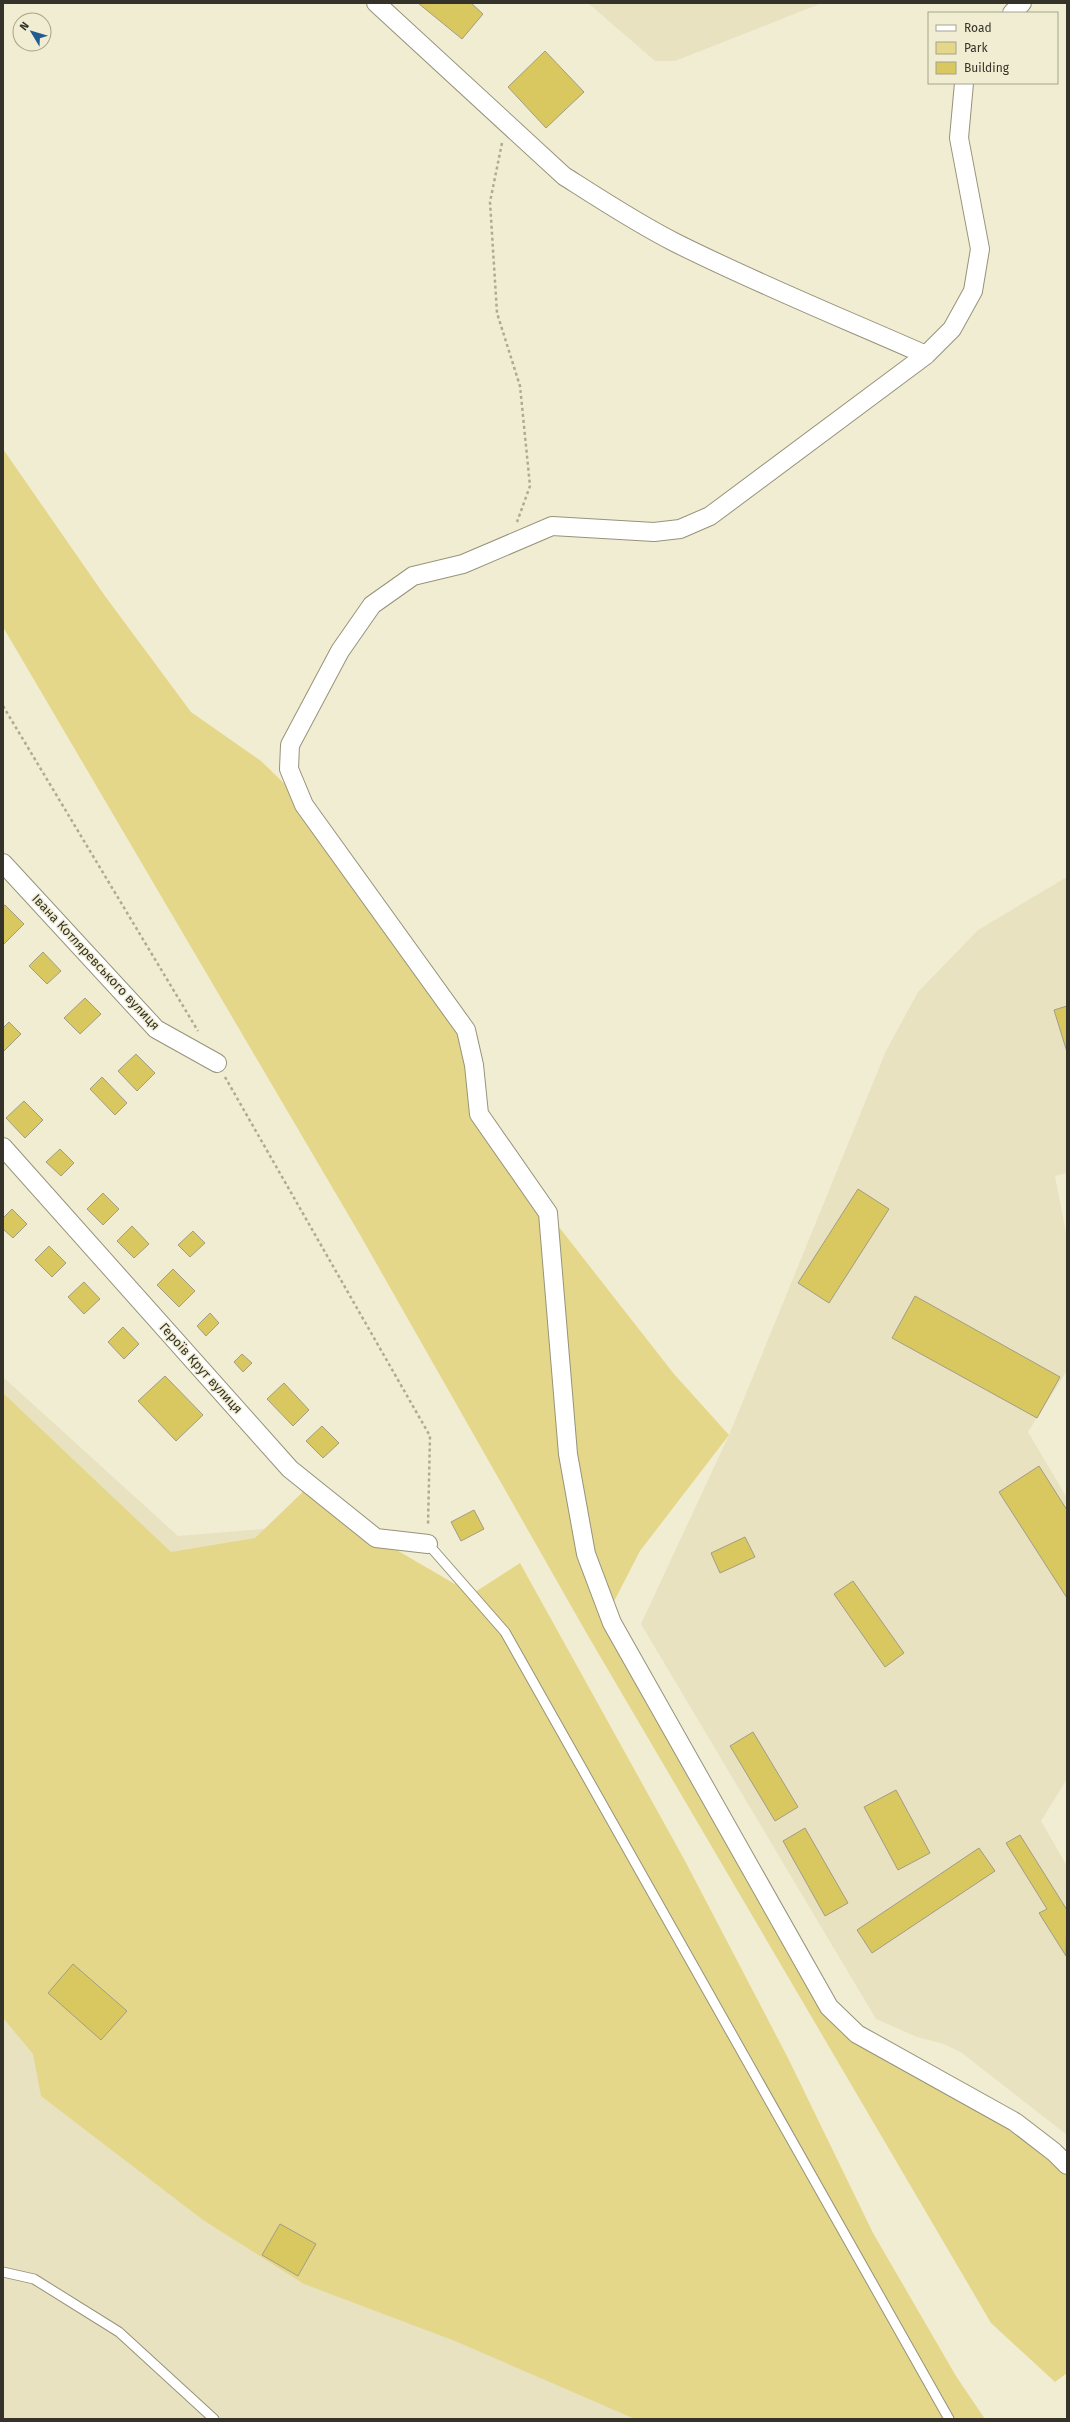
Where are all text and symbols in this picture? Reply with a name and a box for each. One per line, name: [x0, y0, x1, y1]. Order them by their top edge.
north arrow: [12, 12, 52, 52]
legend: [928, 12, 1058, 84]
text: N: [17, 19, 32, 33]
text: Road: [964, 21, 992, 35]
text: Park: [964, 41, 988, 55]
text: Building: [964, 61, 1010, 75]
street label: Івана Котляревського вулиця: [29, 891, 163, 1033]
street label: Героїв Крут вулиця: [156, 1320, 246, 1416]

